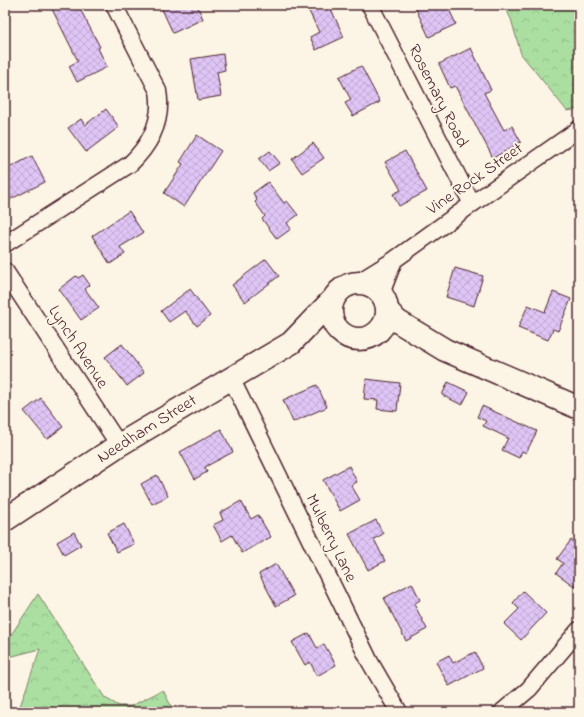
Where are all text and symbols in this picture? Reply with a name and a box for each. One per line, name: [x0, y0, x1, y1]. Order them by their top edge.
street label: Rosemary Road: [400, 40, 475, 153]
street label: Vine Rock Street: [421, 136, 528, 222]
street label: Lynch Avenue: [41, 300, 115, 394]
street label: Needham Street: [92, 388, 202, 470]
street label: Mulberry Lane: [298, 490, 363, 587]

